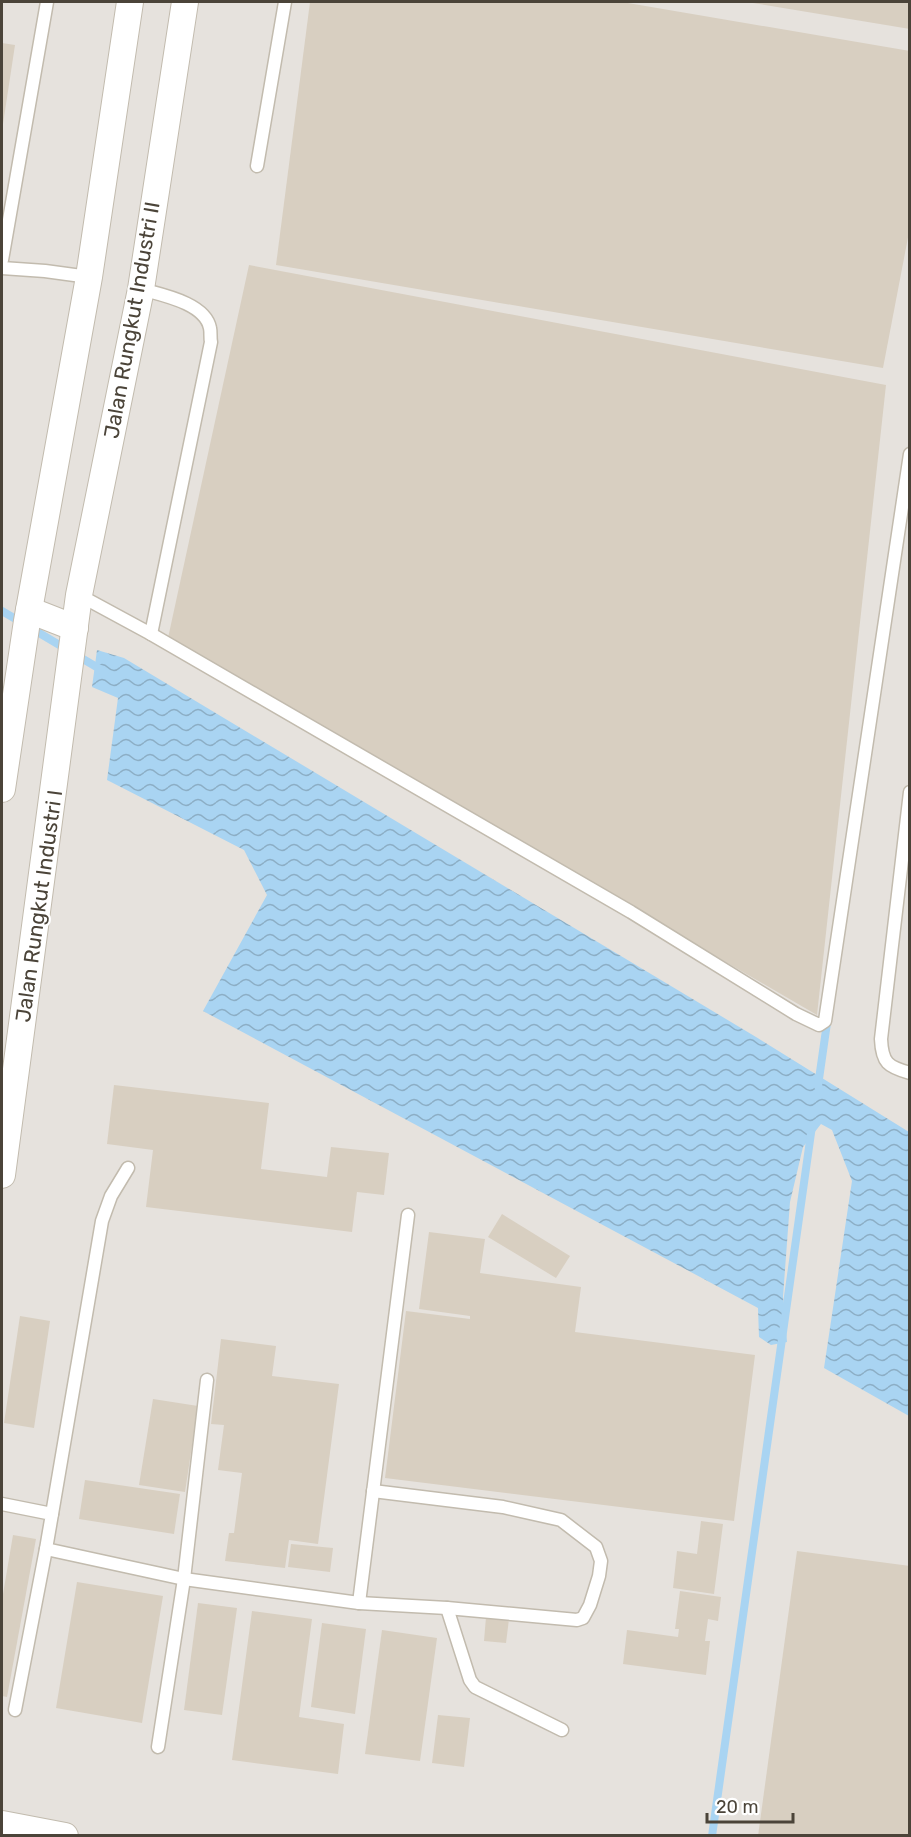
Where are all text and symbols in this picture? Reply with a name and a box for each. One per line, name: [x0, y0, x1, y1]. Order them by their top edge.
street label: Jalan Rungkut Industri II: [98, 200, 165, 440]
street label: Jalan Rungkut Industri I: [10, 788, 67, 1024]
scale bar: [707, 1786, 792, 1824]
text: 20 m: [716, 1796, 758, 1818]

